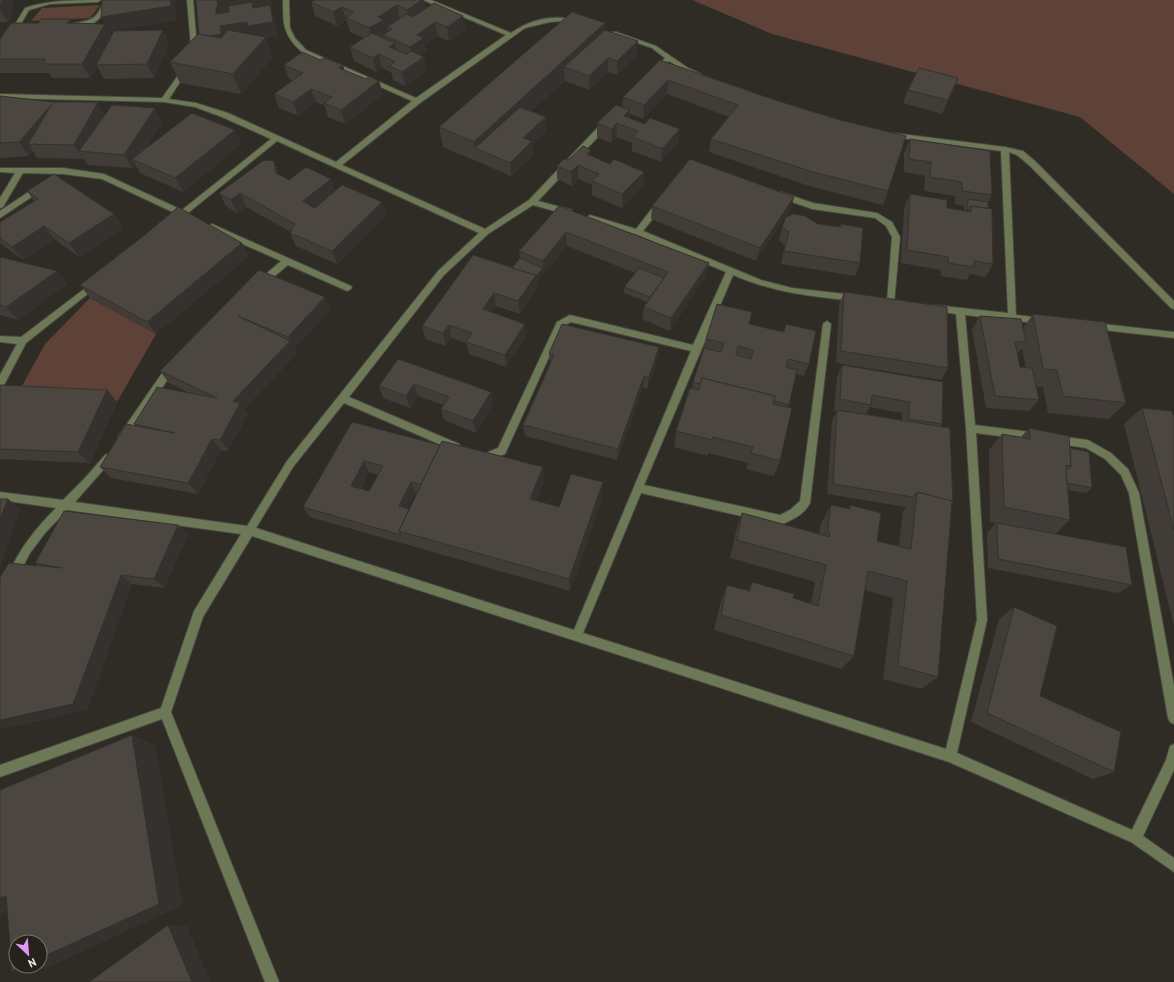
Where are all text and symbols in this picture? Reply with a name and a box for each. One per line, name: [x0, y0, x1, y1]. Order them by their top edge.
north arrow: [8, 934, 48, 974]
text: N: [26, 955, 39, 971]

